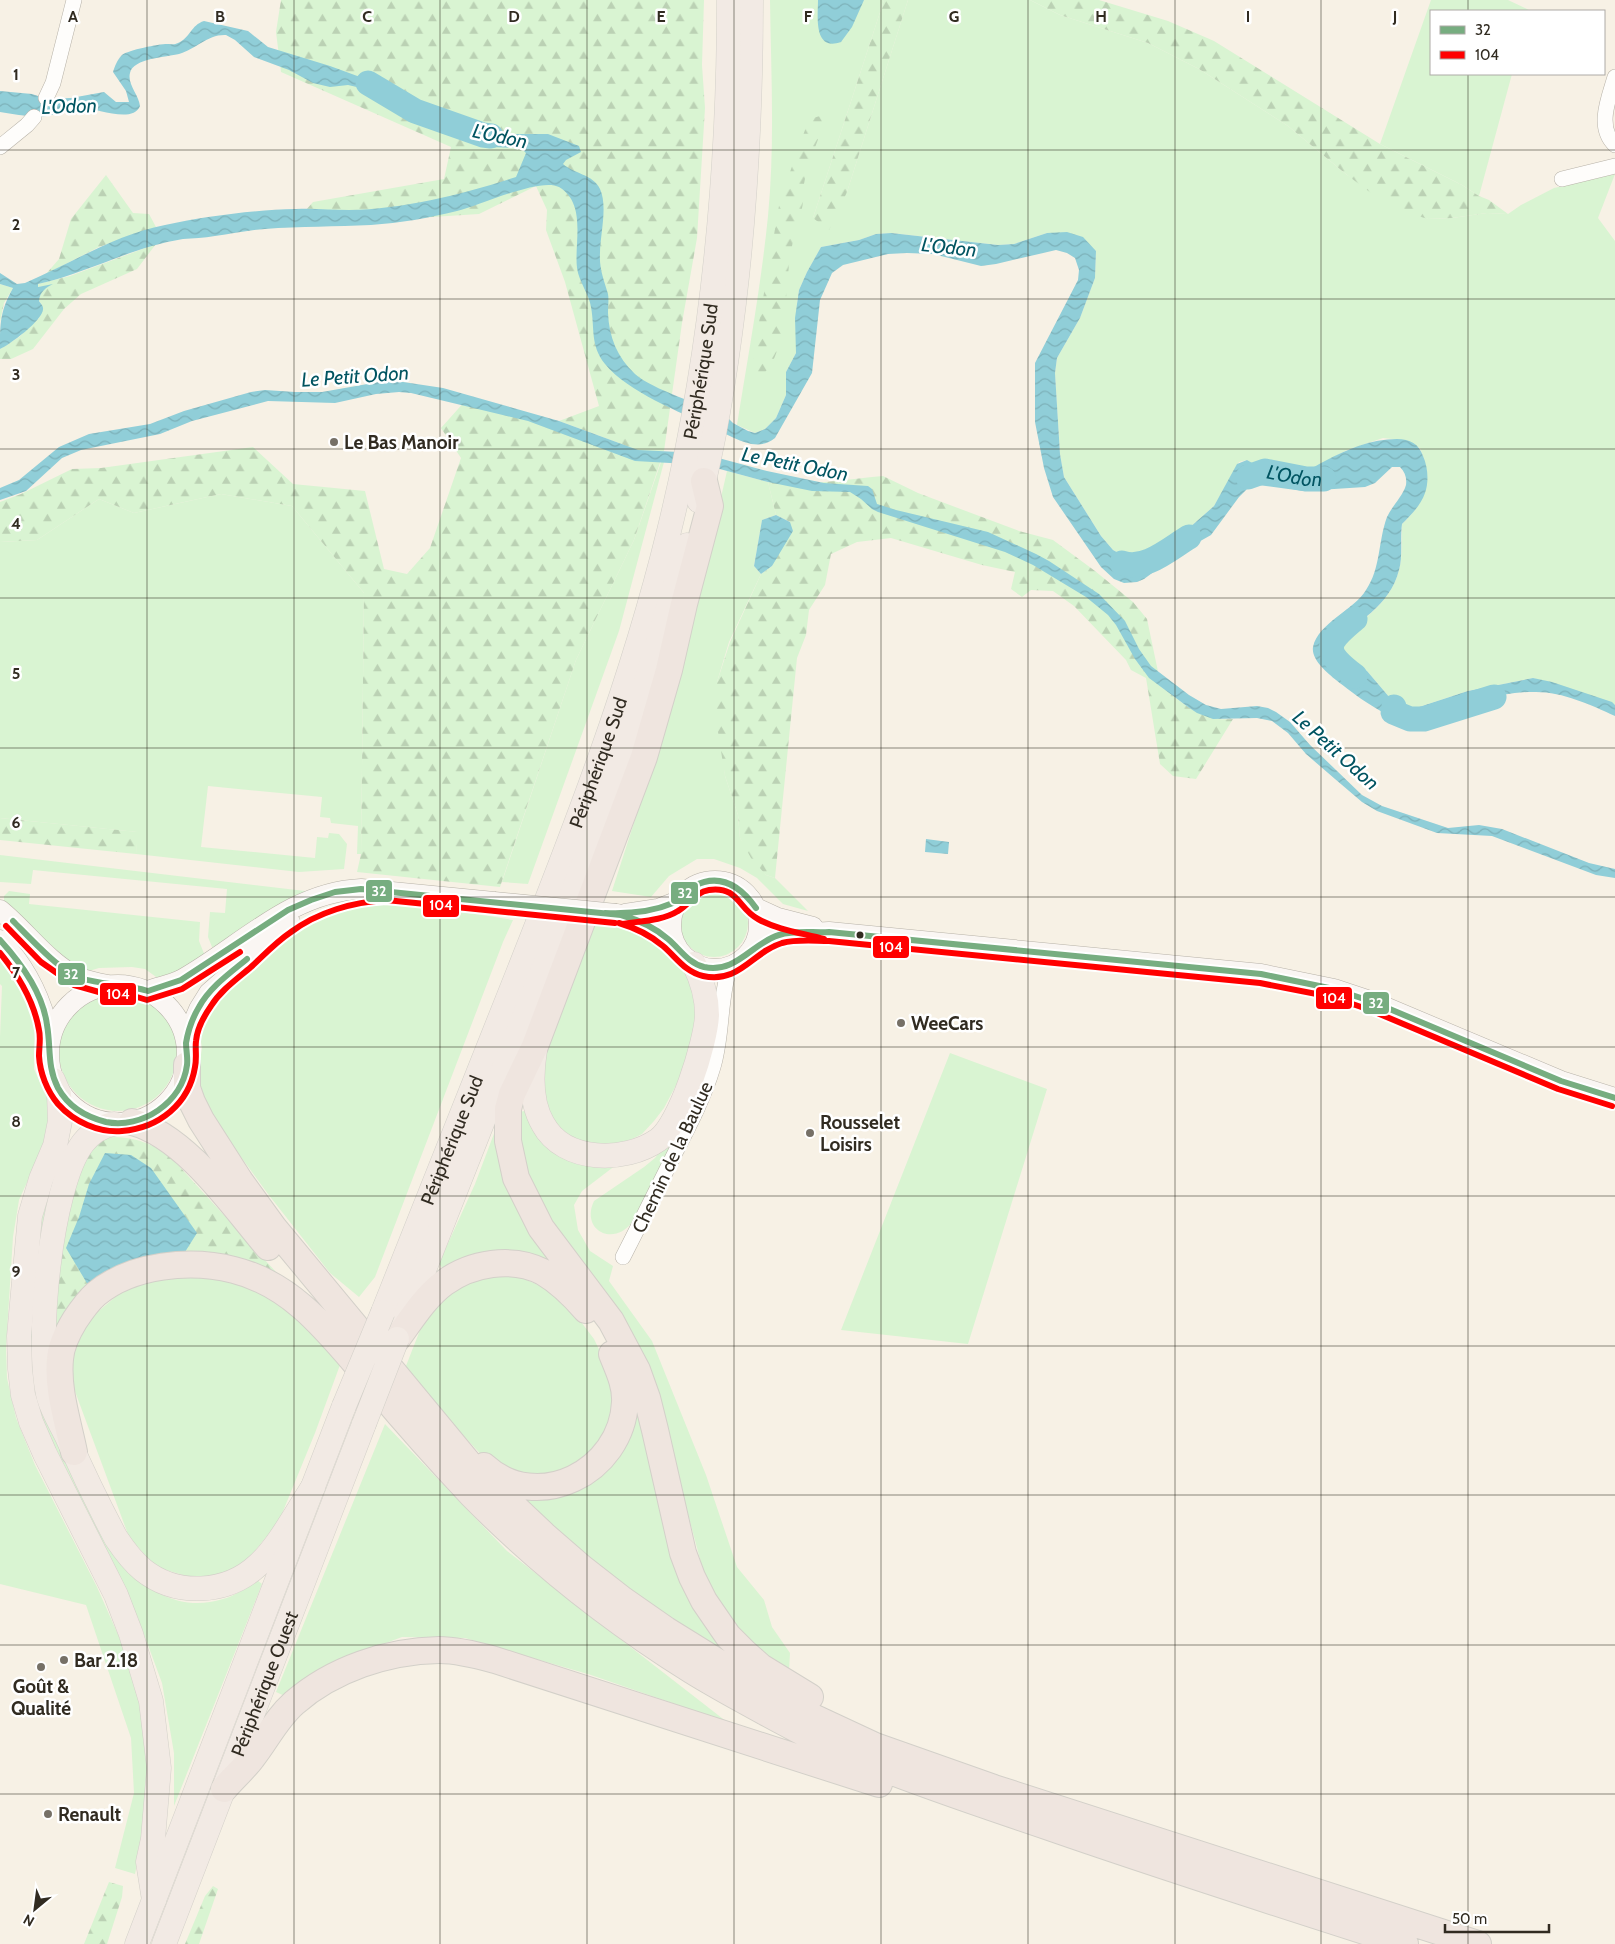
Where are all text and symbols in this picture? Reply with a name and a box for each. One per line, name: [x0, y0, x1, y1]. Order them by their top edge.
text: A: [68, 7, 78, 26]
text: B: [215, 7, 225, 26]
text: C: [362, 7, 372, 26]
text: D: [508, 7, 520, 26]
text: E: [656, 7, 666, 26]
text: F: [804, 7, 813, 26]
text: G: [949, 7, 959, 26]
text: H: [1095, 7, 1107, 26]
text: I: [1246, 7, 1250, 26]
text: J: [1392, 7, 1397, 26]
legend: [1430, 10, 1605, 75]
text: 32: [1475, 21, 1491, 39]
text: 104: [1475, 46, 1499, 64]
text: 1: [13, 65, 19, 84]
water label: L'Odon: [41, 93, 97, 119]
water label: L'Odon: [470, 118, 530, 154]
text: 2: [12, 215, 20, 234]
water label: L'Odon: [920, 232, 978, 262]
street label: Périphérique Sud: [678, 302, 723, 441]
water label: Le Petit Odon: [300, 360, 410, 392]
text: 3: [12, 365, 20, 384]
place label: Le Bas Manoir: [344, 431, 459, 454]
marker: Le Bas Manoir: [328, 436, 340, 448]
water label: Le Petit Odon: [740, 442, 850, 486]
water label: L'Odon: [1265, 460, 1322, 491]
text: 4: [11, 514, 21, 533]
text: 5: [12, 664, 20, 683]
street label: Périphérique Sud: [564, 694, 632, 831]
water label: Le Petit Odon: [1288, 705, 1384, 795]
text: 6: [12, 813, 21, 832]
line badge: 32: [365, 879, 393, 903]
line badge: 32: [670, 881, 699, 905]
text: 32: [372, 882, 386, 900]
text: 32: [678, 884, 692, 902]
line badge: 104: [422, 894, 460, 918]
text: 104: [429, 896, 453, 914]
unlabelled marker: [855, 930, 865, 940]
line badge: 104: [872, 935, 910, 959]
text: 104: [879, 938, 903, 956]
line badge: 32: [57, 962, 86, 986]
text: 7: [12, 963, 21, 982]
text: 32: [64, 965, 78, 983]
line badge: 104: [99, 982, 137, 1006]
text: 104: [106, 985, 130, 1003]
line badge: 104: [1315, 986, 1353, 1010]
text: 104: [1322, 989, 1346, 1007]
line badge: 32: [1362, 991, 1390, 1015]
text: 32: [1369, 994, 1383, 1012]
place label: WeeCars: [911, 1012, 983, 1035]
marker: WeeCars: [895, 1017, 907, 1029]
street label: Périphérique Sud: [416, 1072, 488, 1208]
street label: Chemin de la Baulue: [627, 1078, 718, 1237]
place label: Rousselet Loisirs: [820, 1111, 900, 1156]
text: 8: [11, 1112, 21, 1131]
marker: Rousselet Loisirs: [804, 1127, 816, 1139]
text: 9: [12, 1262, 21, 1281]
street label: Périphérique Ouest: [226, 1607, 303, 1760]
place label: Bar 2.18: [74, 1649, 138, 1672]
marker: Bar 2.18: [58, 1654, 70, 1666]
marker: Goût & Qualité: [35, 1661, 47, 1673]
place label: Goût & Qualité: [11, 1675, 71, 1720]
place label: Renault: [58, 1803, 122, 1826]
marker: Renault: [42, 1808, 54, 1820]
north arrow: [10, 1884, 60, 1934]
scale bar: [1445, 1902, 1549, 1934]
text: N: [20, 1910, 37, 1931]
text: 50 m: [1452, 1910, 1487, 1928]

